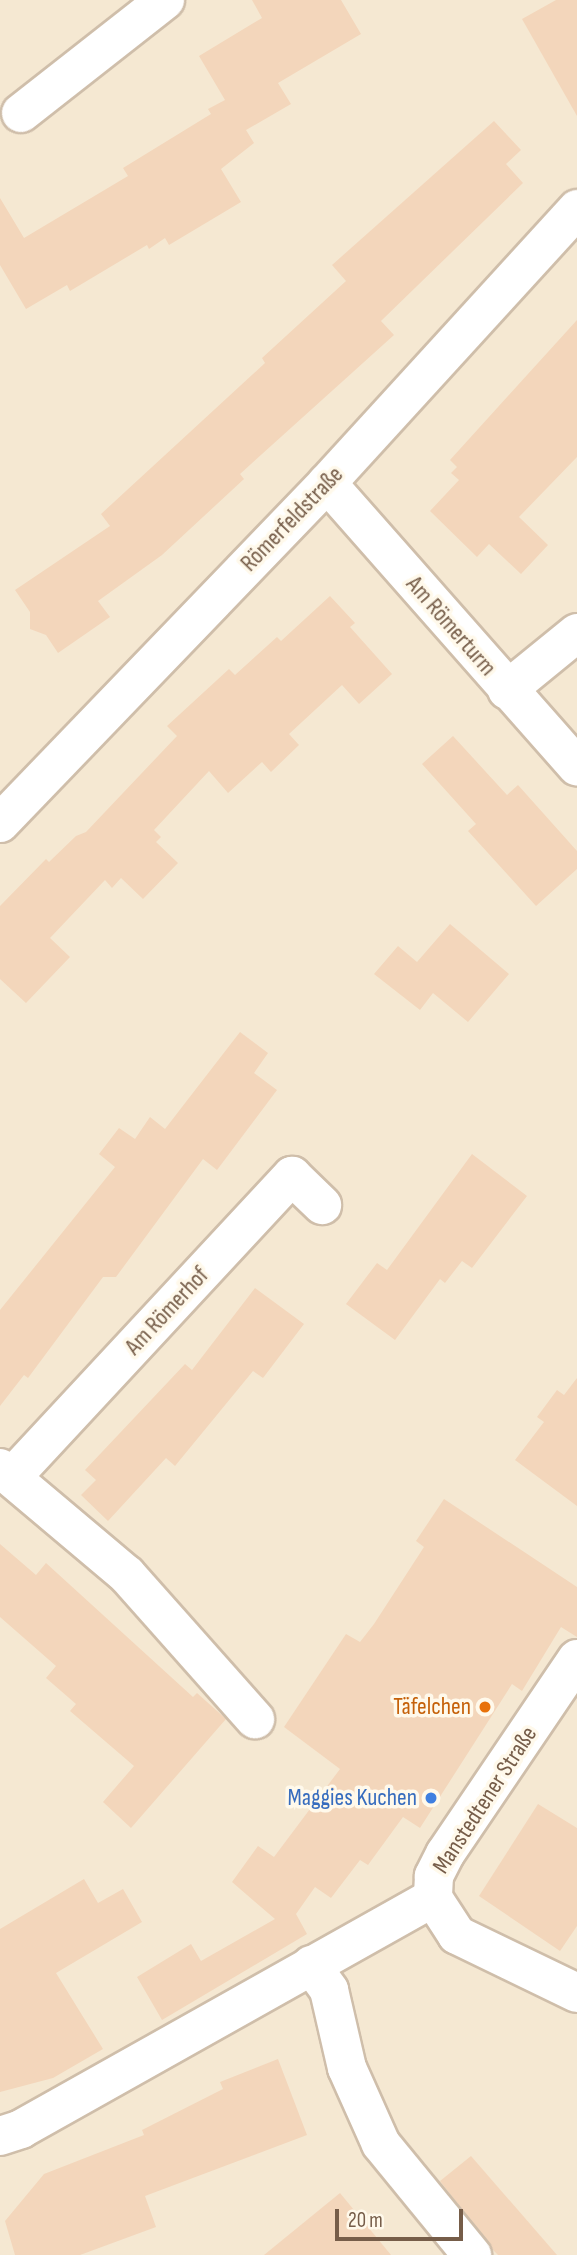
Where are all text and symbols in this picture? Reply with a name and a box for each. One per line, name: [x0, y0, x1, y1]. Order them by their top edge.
street label: Römerfeldstraße: [235, 460, 349, 578]
street label: Am Römerturm: [400, 570, 502, 682]
street label: Am Römerhof: [119, 1261, 215, 1361]
place label: Täfelchen: [393, 1693, 471, 1721]
marker: Täfelchen: [477, 1699, 493, 1715]
street label: Manstedtener Straße: [427, 1721, 543, 1879]
place label: Maggies Kuchen: [287, 1784, 417, 1812]
marker: Maggies Kuchen: [423, 1790, 439, 1806]
scale bar: [339, 2196, 467, 2240]
text: 20 m: [348, 2208, 383, 2233]

